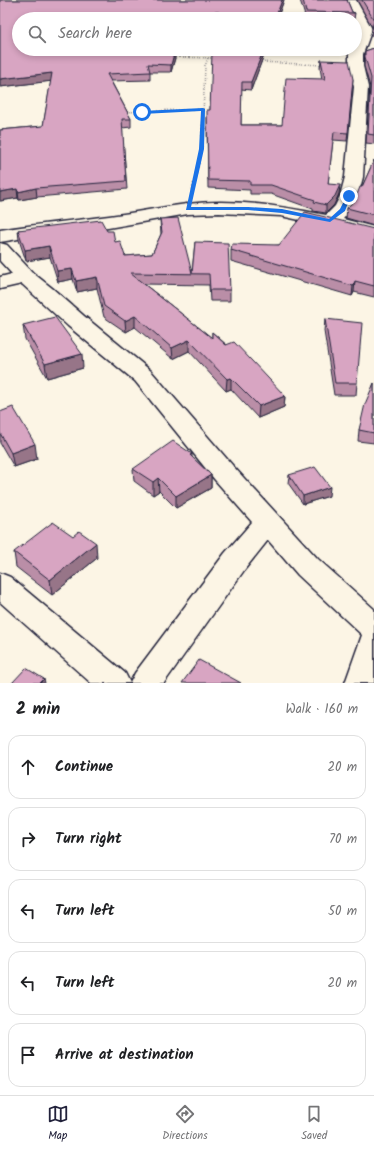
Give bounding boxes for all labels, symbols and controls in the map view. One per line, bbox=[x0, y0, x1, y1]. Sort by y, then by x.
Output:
search box bbox=[12, 12, 362, 56]
text: Search here bbox=[58, 22, 132, 46]
icon: search bbox=[26, 23, 48, 45]
route start bbox=[133, 103, 151, 121]
route end bbox=[340, 187, 358, 205]
text: 2 min bbox=[16, 696, 60, 723]
text: Walk · 160 m bbox=[286, 699, 358, 720]
text: Continue bbox=[55, 755, 113, 779]
icon: ahead bbox=[17, 756, 39, 778]
text: 20 m bbox=[327, 757, 357, 778]
text: Turn right bbox=[55, 827, 122, 851]
icon: right bbox=[17, 828, 39, 850]
text: 70 m bbox=[329, 829, 357, 850]
text: Turn left bbox=[55, 899, 115, 923]
icon: left bbox=[17, 900, 39, 922]
text: 50 m bbox=[328, 901, 357, 922]
text: Turn left bbox=[55, 971, 115, 995]
icon: left bbox=[17, 972, 39, 994]
text: 20 m bbox=[327, 973, 357, 994]
text: Arrive at destination bbox=[55, 1043, 194, 1067]
icon: arrive bbox=[17, 1044, 39, 1066]
tab: Map bbox=[47, 1103, 69, 1145]
tab: Directions bbox=[162, 1103, 208, 1145]
tab: Saved bbox=[301, 1103, 327, 1145]

